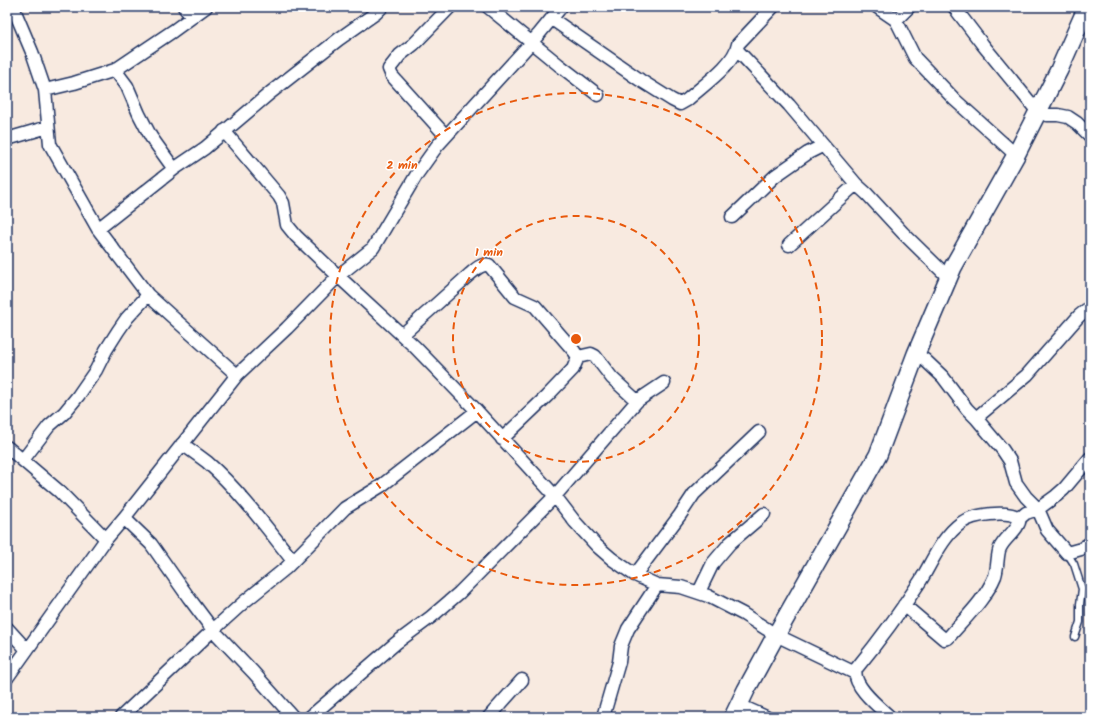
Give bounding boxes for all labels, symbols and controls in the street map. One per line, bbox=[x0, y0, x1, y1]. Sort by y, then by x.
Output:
text: 2 min bbox=[386, 156, 418, 175]
text: 1 min bbox=[475, 243, 503, 262]
centre of rings bbox=[569, 332, 583, 346]

